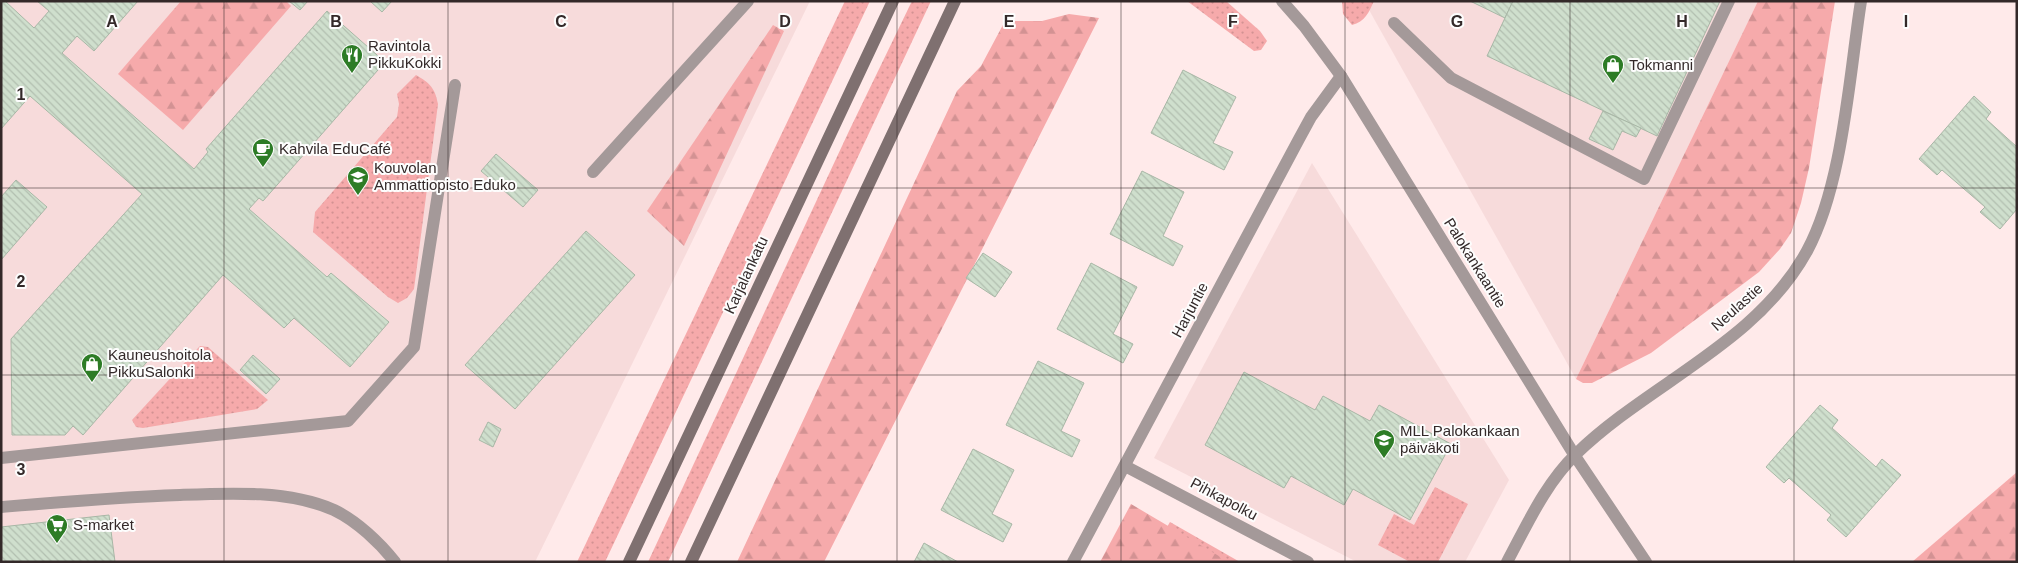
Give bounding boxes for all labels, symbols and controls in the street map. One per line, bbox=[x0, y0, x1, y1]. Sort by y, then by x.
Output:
text: A bbox=[106, 13, 118, 30]
text: B bbox=[330, 13, 342, 30]
text: C bbox=[555, 13, 567, 30]
text: D bbox=[779, 13, 791, 30]
text: E bbox=[1004, 13, 1015, 30]
text: F bbox=[1228, 13, 1238, 30]
text: G bbox=[1451, 13, 1463, 30]
text: H bbox=[1676, 13, 1688, 30]
text: I bbox=[1904, 13, 1908, 30]
place label: Ravintola PikkuKokki bbox=[368, 37, 441, 71]
restaurant icon: Ravintola PikkuKokki bbox=[340, 43, 364, 74]
shop icon: Tokmanni bbox=[1601, 53, 1625, 84]
place label: Tokmanni bbox=[1629, 56, 1693, 73]
text: 1 bbox=[17, 86, 26, 103]
cafe icon: Kahvila EduCafé bbox=[251, 137, 275, 168]
place label: Kahvila EduCafé bbox=[279, 140, 391, 157]
place label: Kouvolan Ammattiopisto Eduko bbox=[374, 159, 516, 193]
school or university icon: Kouvolan Ammattiopisto Eduko bbox=[346, 165, 370, 196]
street label: Palokankaantie bbox=[1441, 215, 1510, 311]
street label: Karjalankatu bbox=[720, 233, 771, 316]
text: 2 bbox=[17, 273, 26, 290]
street label: Harjuntie bbox=[1168, 279, 1211, 340]
street label: Neulastie bbox=[1708, 279, 1766, 334]
place label: Kauneushoitola PikkuSalonki bbox=[108, 346, 212, 380]
shop icon: Kauneushoitola PikkuSalonki bbox=[80, 352, 104, 383]
place label: MLL Palokankaan päiväkoti bbox=[1400, 422, 1520, 456]
school or university icon: MLL Palokankaan päiväkoti bbox=[1372, 428, 1396, 459]
text: 3 bbox=[17, 461, 26, 478]
street label: Pihkapolku bbox=[1188, 474, 1261, 523]
supermarket icon: S-market bbox=[45, 513, 69, 544]
place label: S-market bbox=[73, 516, 135, 533]

